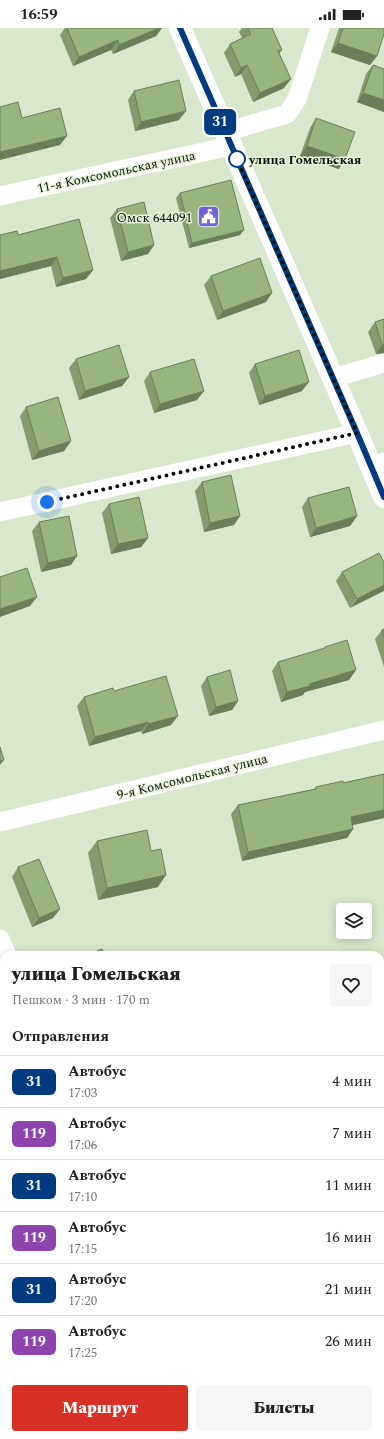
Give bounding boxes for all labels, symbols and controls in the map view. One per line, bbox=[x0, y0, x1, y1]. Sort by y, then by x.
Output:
text: 16:59 bbox=[20, 3, 58, 26]
line badge: 31 bbox=[202, 109, 238, 135]
text: 31 bbox=[212, 111, 228, 132]
street label: 11-я Комсомольская улица bbox=[35, 145, 198, 199]
marker: улица Гомельская bbox=[228, 150, 246, 168]
place label: улица Гомельская bbox=[248, 150, 362, 170]
public building icon: Омск 644091 bbox=[195, 204, 221, 230]
place label: Омск 644091 bbox=[117, 208, 192, 228]
your location bbox=[37, 492, 57, 512]
street label: 9-я Комсомольская улица bbox=[115, 748, 270, 805]
map controls bbox=[336, 903, 372, 939]
button: layers bbox=[336, 903, 372, 939]
text: улица Гомельская bbox=[12, 960, 181, 989]
button: heart bbox=[330, 964, 372, 1006]
text: Пешком · 3 мин · 170 m bbox=[12, 990, 150, 1010]
text: Отправления bbox=[12, 1025, 109, 1048]
text: Автобус bbox=[68, 1060, 127, 1083]
text: 4 мин bbox=[332, 1070, 372, 1093]
text: 31 bbox=[26, 1071, 42, 1092]
text: 17:03 bbox=[68, 1083, 97, 1103]
text: Автобус bbox=[68, 1112, 127, 1135]
text: 7 мин bbox=[332, 1122, 372, 1145]
text: 119 bbox=[22, 1123, 46, 1144]
text: 17:06 bbox=[68, 1135, 97, 1155]
text: Автобус bbox=[68, 1164, 127, 1187]
text: 11 мин bbox=[325, 1174, 372, 1197]
text: 31 bbox=[26, 1175, 42, 1196]
text: 17:10 bbox=[68, 1187, 97, 1207]
text: Автобус bbox=[68, 1216, 127, 1239]
text: 16 мин bbox=[325, 1226, 372, 1249]
text: 119 bbox=[22, 1227, 46, 1248]
text: 17:15 bbox=[68, 1239, 97, 1259]
text: Автобус bbox=[68, 1268, 127, 1291]
text: 21 мин bbox=[325, 1278, 372, 1301]
text: 31 bbox=[26, 1279, 42, 1300]
text: 17:20 bbox=[68, 1291, 97, 1311]
text: Автобус bbox=[68, 1320, 127, 1343]
text: 26 мин bbox=[325, 1330, 372, 1353]
text: 119 bbox=[22, 1331, 46, 1352]
text: 17:25 bbox=[68, 1343, 97, 1363]
button: Маршрут bbox=[12, 1385, 188, 1431]
button: Билеты bbox=[196, 1385, 372, 1431]

